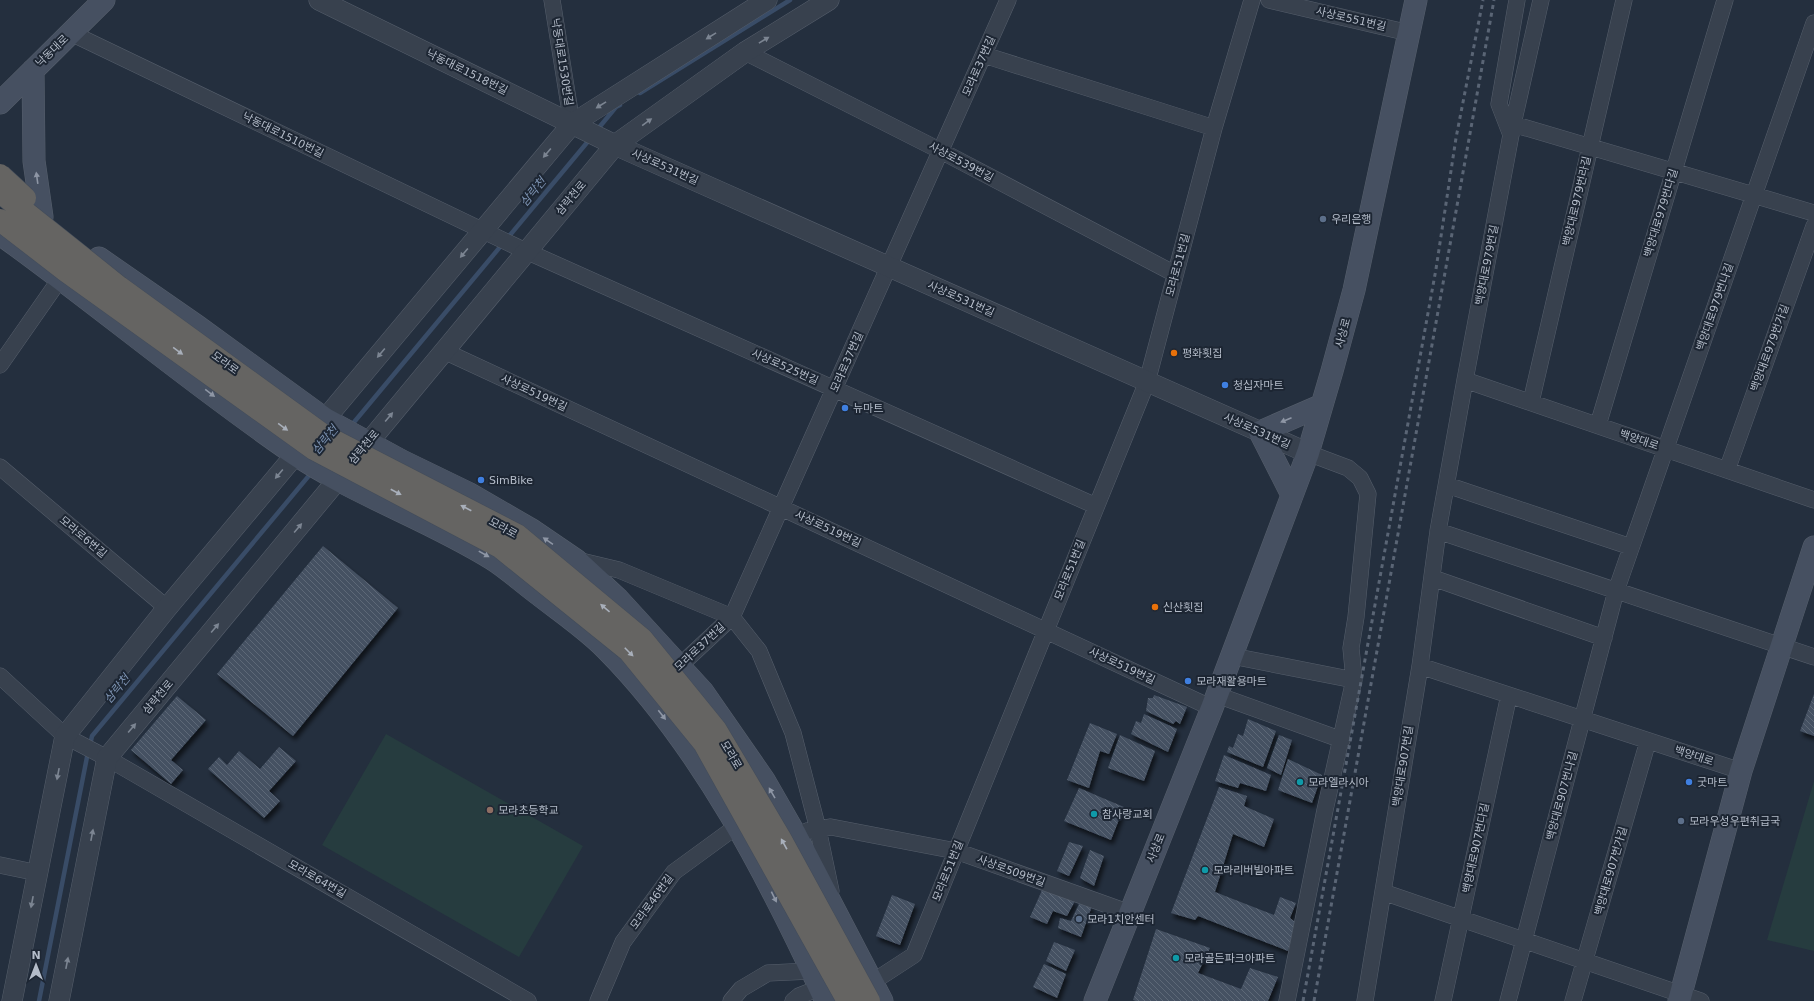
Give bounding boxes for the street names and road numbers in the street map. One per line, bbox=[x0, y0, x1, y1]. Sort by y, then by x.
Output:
street label: 사상로551번길 bbox=[1315, 5, 1387, 33]
street label: 낙동대로1530번길 bbox=[549, 17, 575, 107]
street label: 낙동대로 bbox=[33, 32, 71, 70]
street label: 모라로37번길 bbox=[960, 34, 998, 98]
street label: 낙동대로1518번길 bbox=[424, 47, 510, 97]
street label: 낙동대로1510번길 bbox=[240, 110, 326, 160]
street label: 사상로539번길 bbox=[926, 139, 996, 185]
street label: 사상로531번길 bbox=[630, 146, 700, 188]
street label: 백양대로979번라길 bbox=[1560, 155, 1594, 247]
street label: 백양대로979번다길 bbox=[1641, 167, 1681, 259]
street label: 삼락천로 bbox=[553, 178, 589, 218]
street label: 백양대로979번길 bbox=[1473, 224, 1501, 306]
street label: 모라로51번길 bbox=[1163, 232, 1193, 298]
street label: 백양대로979번나길 bbox=[1694, 261, 1736, 353]
street label: 사상로531번길 bbox=[926, 278, 996, 320]
street label: 백양대로979번가길 bbox=[1748, 303, 1792, 393]
street label: 사상로 bbox=[1333, 317, 1353, 349]
street label: 모라로37번길 bbox=[828, 330, 866, 394]
street label: 사상로525번길 bbox=[750, 346, 820, 388]
street label: 모라로 bbox=[209, 349, 241, 377]
street label: 사상로519번길 bbox=[499, 372, 569, 414]
street label: 사상로531번길 bbox=[1222, 410, 1292, 452]
street label: 삼락천로 bbox=[346, 427, 382, 467]
street label: 백양대로 bbox=[1618, 427, 1660, 453]
street label: 사상로519번길 bbox=[793, 508, 863, 550]
street label: 모라로6번길 bbox=[57, 514, 109, 560]
street label: 모라로 bbox=[487, 515, 519, 541]
street label: 모라로51번길 bbox=[1052, 538, 1088, 602]
street label: 모라로37번길 bbox=[672, 620, 728, 674]
street label: 사상로519번길 bbox=[1087, 645, 1157, 687]
street label: 삼락천로 bbox=[140, 677, 176, 717]
street label: 백양대로907번길 bbox=[1390, 725, 1416, 807]
street label: 모라로 bbox=[718, 739, 744, 771]
street label: 백양대로 bbox=[1673, 744, 1715, 768]
street label: 백양대로907번나길 bbox=[1544, 750, 1580, 842]
street label: 백양대로907번다길 bbox=[1460, 802, 1492, 894]
street label: 백양대로907번가길 bbox=[1592, 825, 1630, 917]
street label: 사상로 bbox=[1144, 831, 1168, 865]
street label: 모라로51번길 bbox=[930, 839, 966, 903]
street label: 사상로509번길 bbox=[975, 853, 1047, 889]
street label: 모라로64번길 bbox=[286, 857, 348, 901]
street label: 모라로46번길 bbox=[628, 872, 676, 932]

